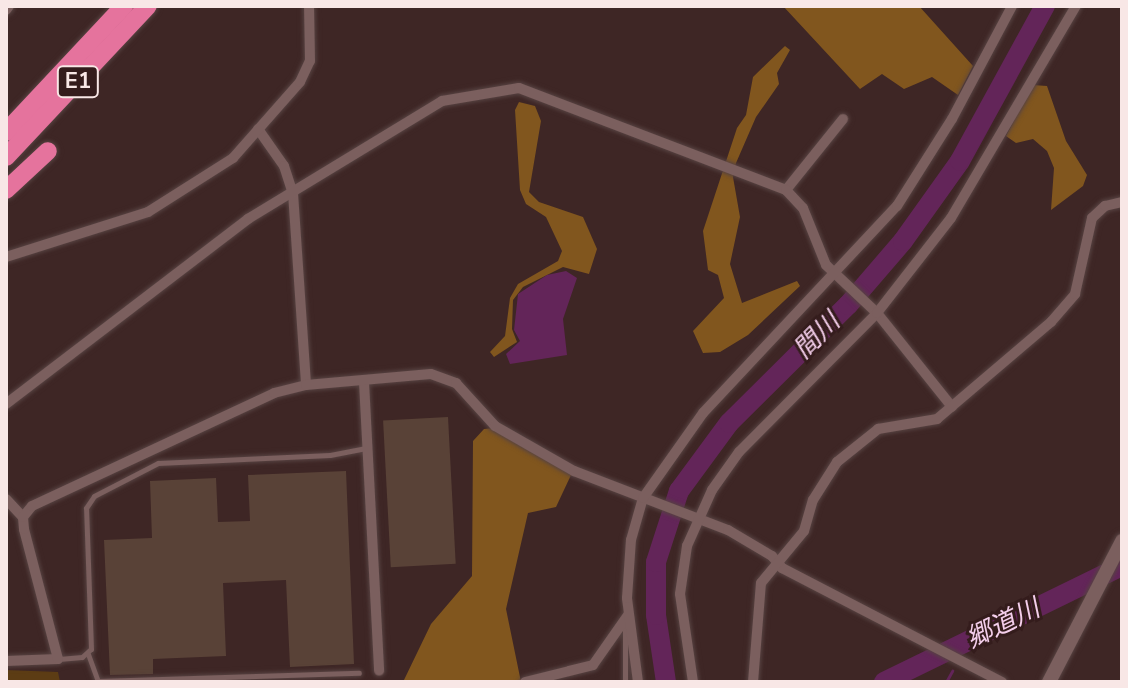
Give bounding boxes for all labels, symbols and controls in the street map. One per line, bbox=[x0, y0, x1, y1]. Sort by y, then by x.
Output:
road number: E1 bbox=[56, 64, 100, 100]
water label: 間川 bbox=[788, 307, 846, 365]
water label: 郷道川 bbox=[961, 593, 1045, 655]

